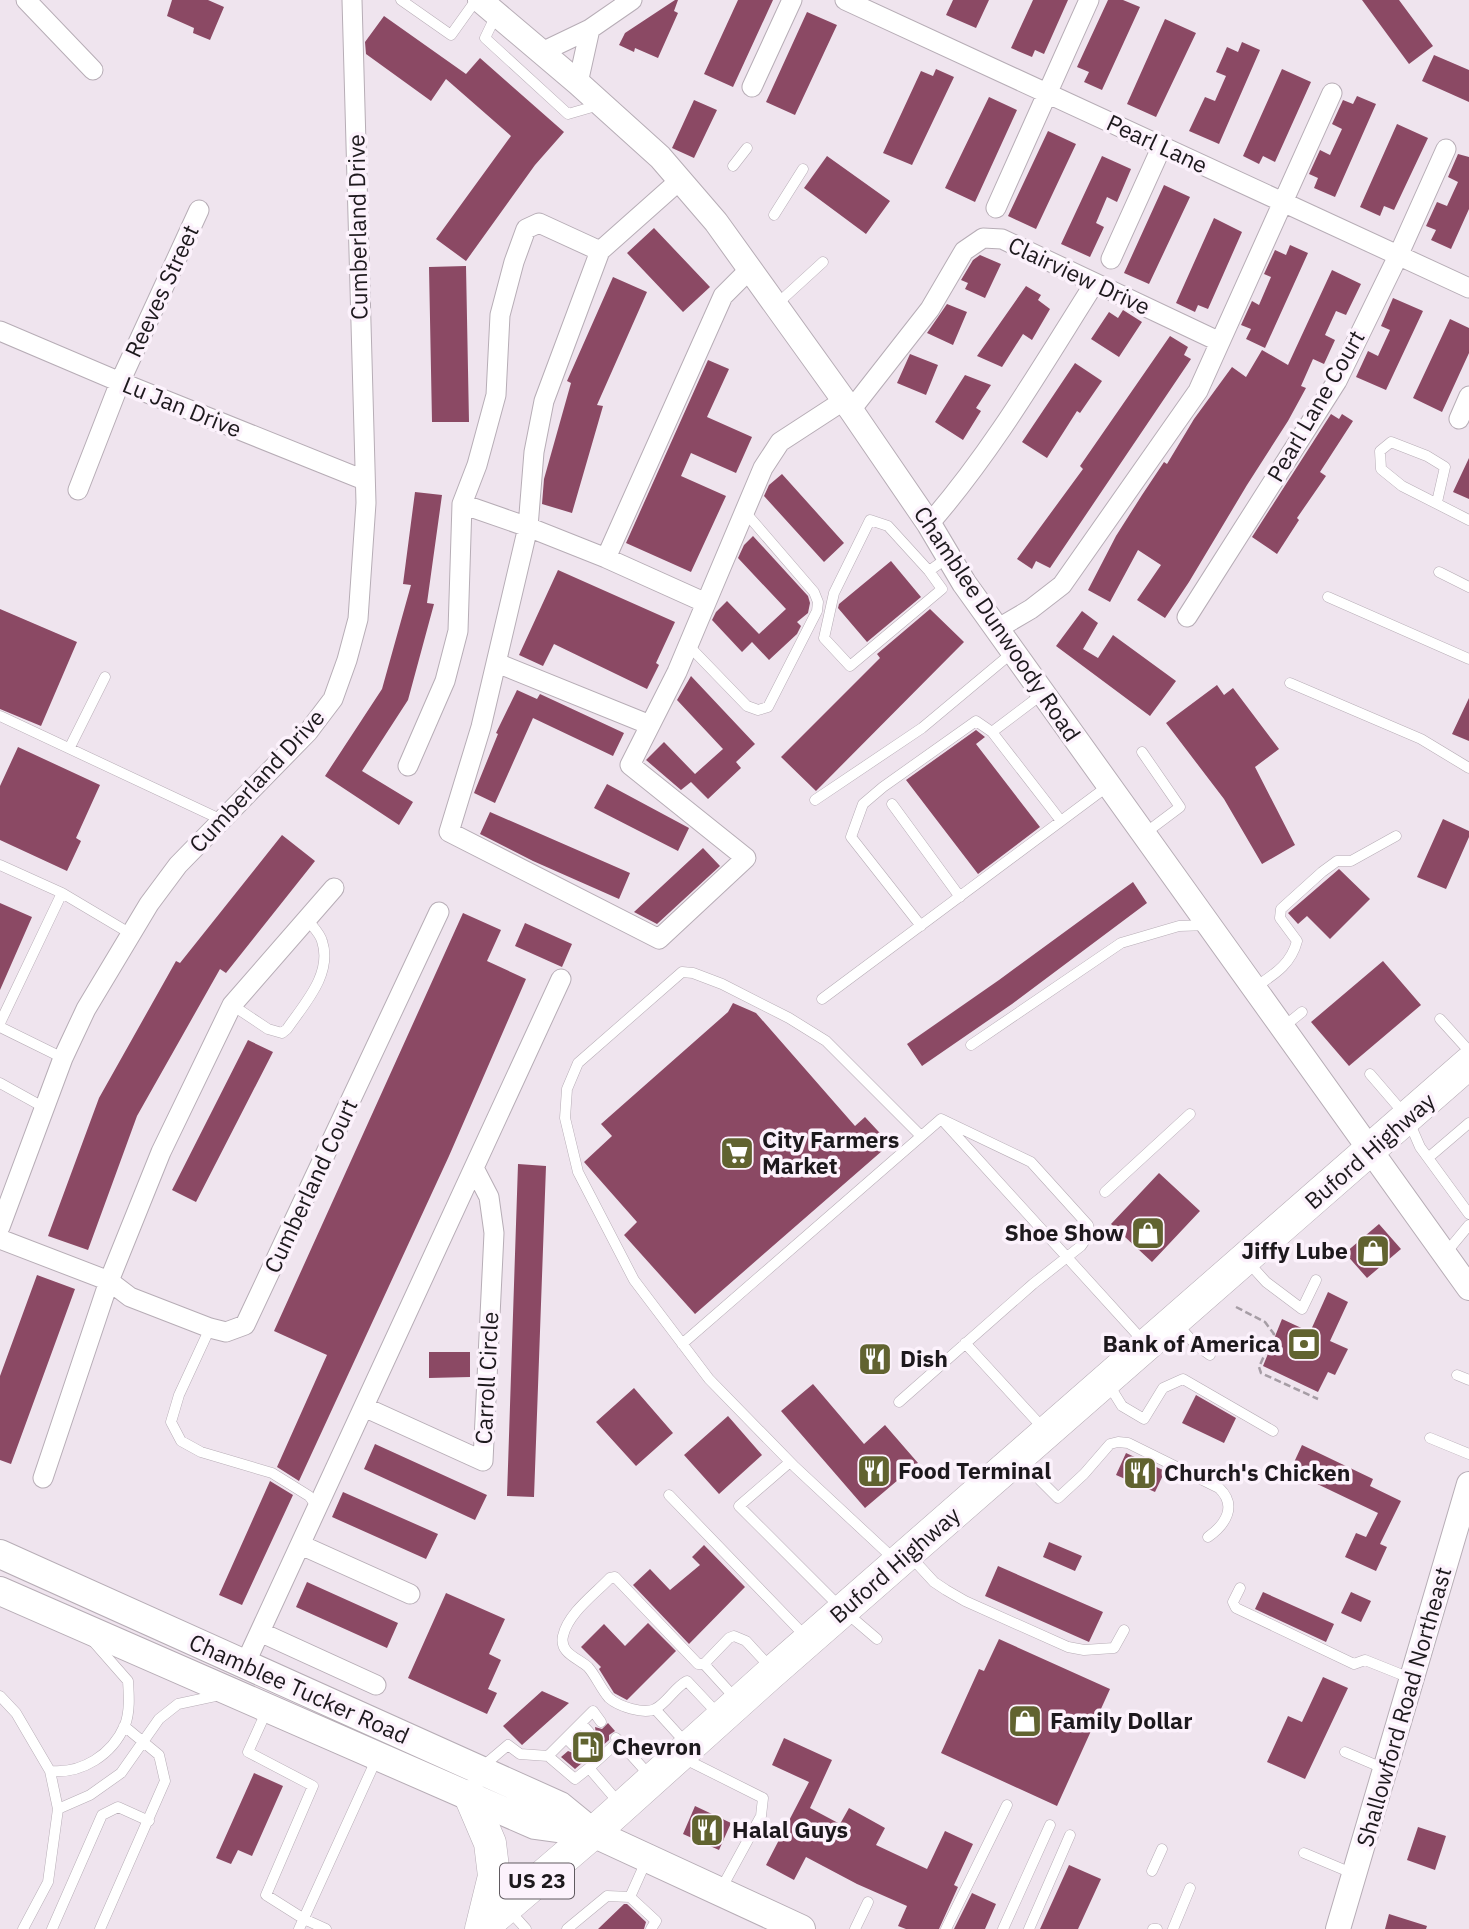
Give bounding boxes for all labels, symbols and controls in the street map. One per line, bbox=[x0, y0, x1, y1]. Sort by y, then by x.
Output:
street label: Pearl Lane bbox=[1102, 107, 1213, 180]
street label: Cumberland Drive bbox=[340, 134, 374, 320]
street label: Reeves Street bbox=[117, 219, 205, 362]
street label: Clairview Drive bbox=[1004, 229, 1155, 321]
street label: Pearl Lane Court bbox=[1260, 324, 1371, 487]
street label: Lu Jan Drive bbox=[118, 369, 246, 444]
street label: Chamblee Dunwoody Road bbox=[908, 500, 1088, 747]
street label: Cumberland Drive bbox=[182, 702, 331, 858]
street label: Buford Highway bbox=[1298, 1085, 1441, 1215]
street label: Cumberland Court bbox=[257, 1094, 364, 1278]
place label: City Farmers Market bbox=[762, 1124, 899, 1180]
supermarket icon: City Farmers Market bbox=[718, 1134, 756, 1172]
shop icon: Shoe Show bbox=[1129, 1214, 1167, 1252]
place label: Shoe Show bbox=[1004, 1217, 1124, 1247]
shop icon: Jiffy Lube bbox=[1354, 1232, 1392, 1270]
place label: Jiffy Lube bbox=[1241, 1235, 1348, 1265]
street label: Carroll Circle bbox=[468, 1311, 504, 1445]
bank icon: Bank of America bbox=[1285, 1325, 1323, 1363]
place label: Bank of America bbox=[1103, 1328, 1280, 1358]
restaurant icon: Dish bbox=[856, 1340, 894, 1378]
place label: Dish bbox=[900, 1343, 948, 1373]
restaurant icon: Food Terminal bbox=[855, 1452, 893, 1490]
restaurant icon: Church's Chicken bbox=[1121, 1454, 1159, 1492]
place label: Food Terminal bbox=[898, 1455, 1051, 1485]
place label: Church's Chicken bbox=[1164, 1457, 1350, 1487]
street label: Buford Highway bbox=[823, 1499, 966, 1629]
street label: Shallowford Road Northeast bbox=[1349, 1563, 1457, 1850]
street label: Chamblee Tucker Road bbox=[185, 1626, 414, 1750]
shop icon: Family Dollar bbox=[1006, 1702, 1044, 1740]
place label: Family Dollar bbox=[1050, 1705, 1192, 1735]
fuel station icon: Chevron bbox=[569, 1728, 607, 1766]
place label: Chevron bbox=[612, 1731, 702, 1761]
restaurant icon: Halal Guys bbox=[688, 1811, 726, 1849]
place label: Halal Guys bbox=[732, 1814, 848, 1844]
road number: US 23 bbox=[500, 1864, 574, 1898]

